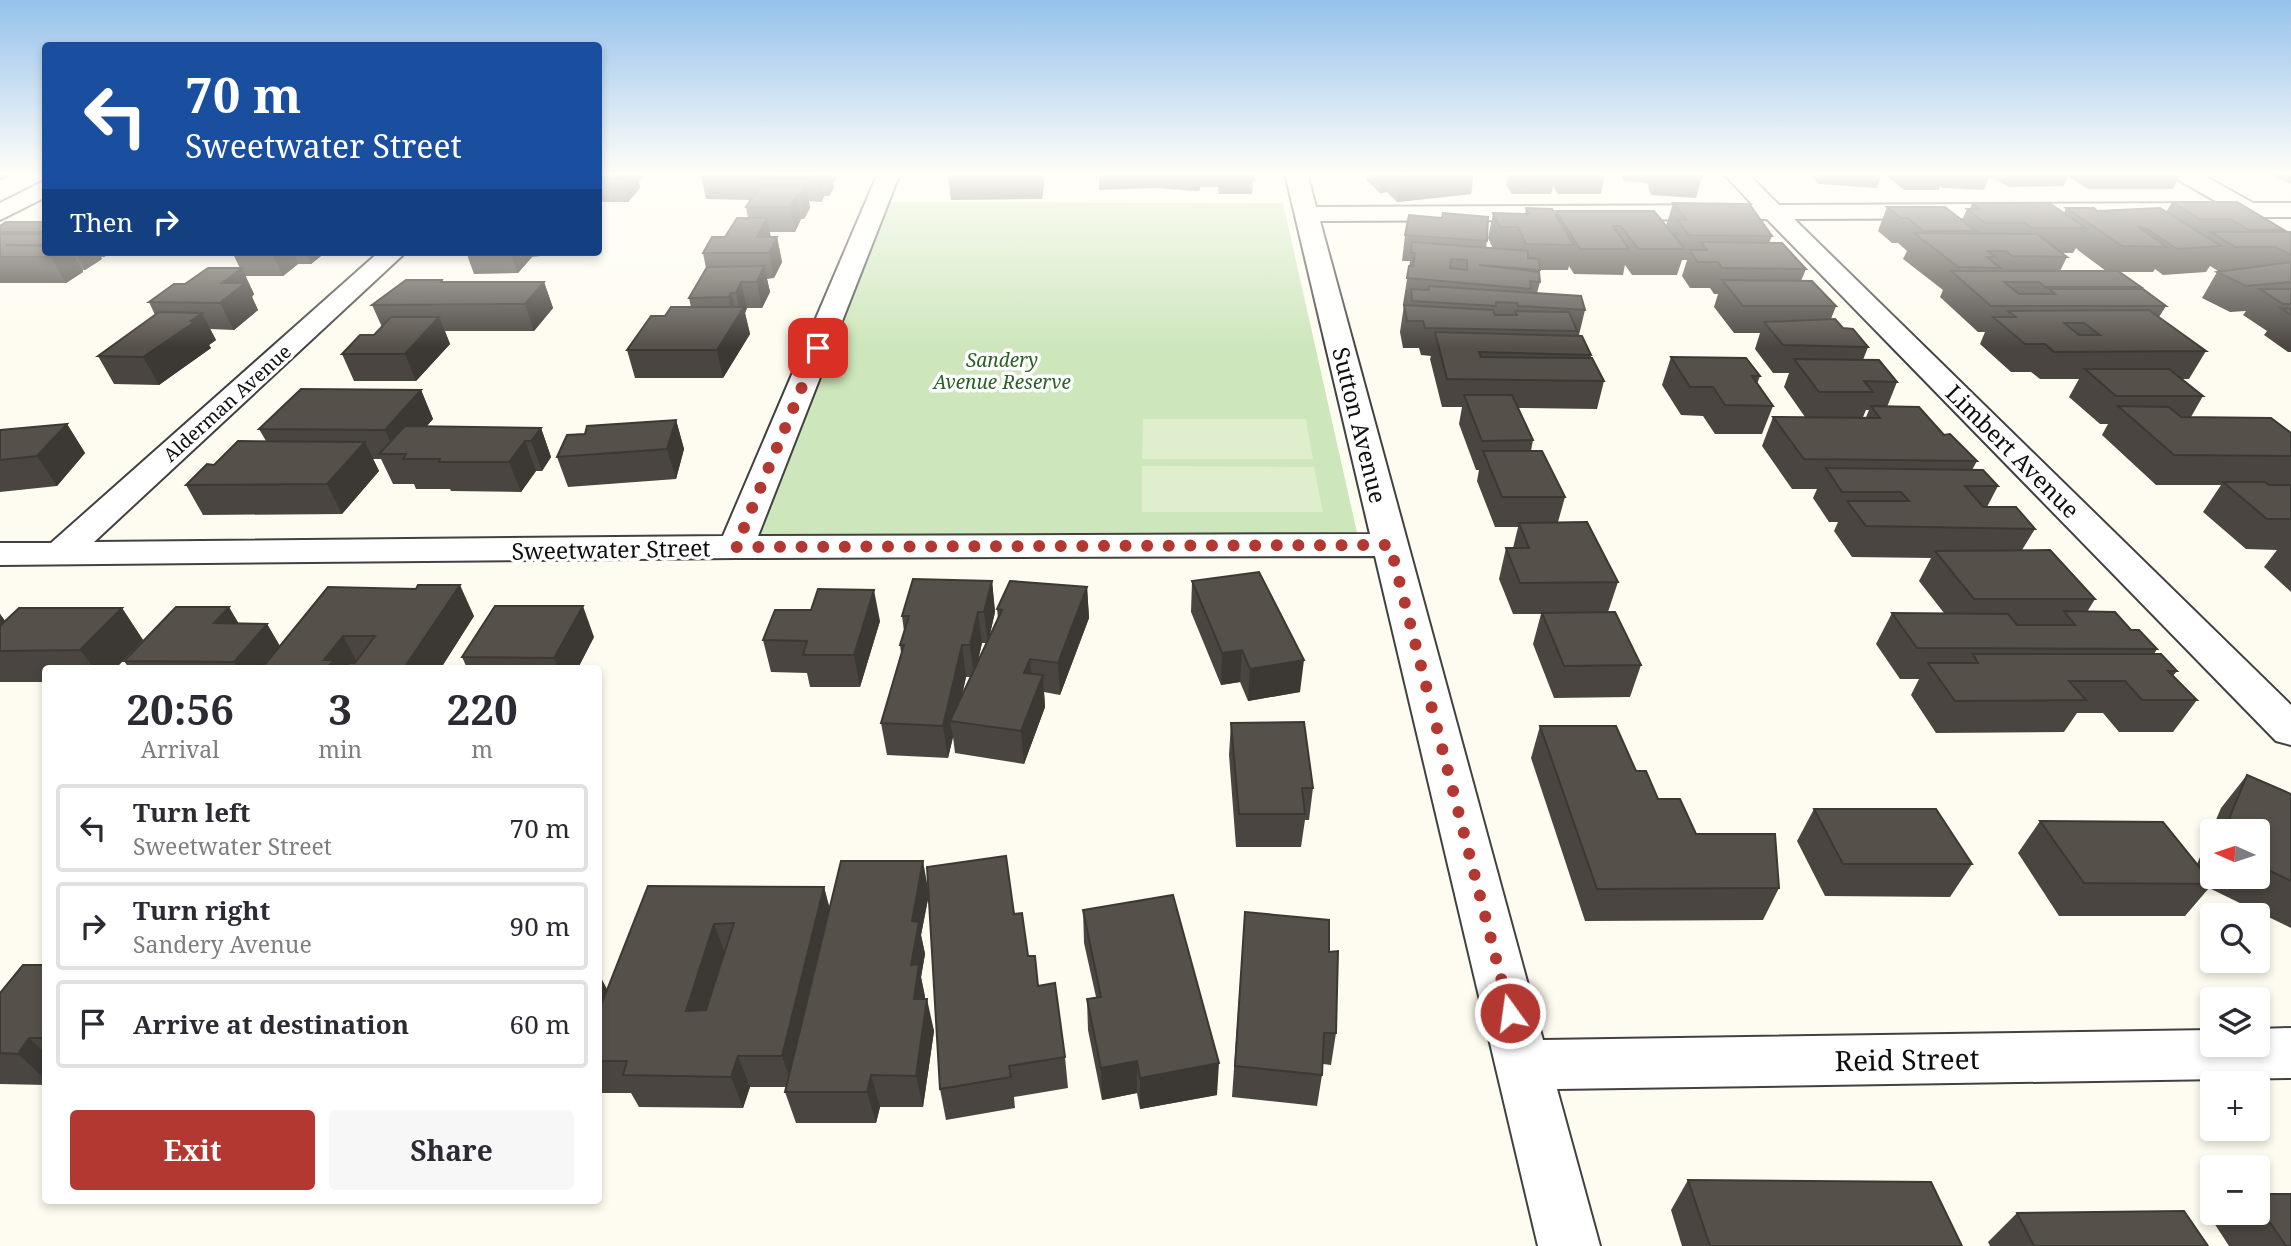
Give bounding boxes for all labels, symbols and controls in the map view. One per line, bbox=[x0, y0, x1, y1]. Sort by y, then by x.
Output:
text: 70 m bbox=[185, 61, 301, 127]
icon: left bbox=[70, 70, 161, 161]
text: Sweetwater Street bbox=[185, 124, 462, 167]
icon: right bbox=[147, 203, 185, 241]
text: Then bbox=[70, 204, 133, 240]
pin bbox=[788, 318, 848, 378]
icon: arrive bbox=[799, 329, 837, 367]
street label: Alderman Avenue bbox=[157, 339, 297, 467]
street label: Sutton Avenue bbox=[1325, 344, 1395, 506]
park label: Sandery Avenue Reserve bbox=[931, 347, 1071, 395]
street label: Limbert Avenue bbox=[1939, 377, 2087, 525]
street label: Sweetwater Street bbox=[511, 531, 711, 567]
text: 20:56 bbox=[126, 680, 234, 737]
text: 3 bbox=[328, 680, 352, 737]
text: 220 bbox=[446, 680, 518, 737]
text: Arrival bbox=[141, 733, 219, 765]
text: min bbox=[318, 733, 362, 765]
text: m bbox=[471, 733, 493, 765]
text: Turn left bbox=[133, 794, 250, 830]
icon: left bbox=[74, 809, 112, 847]
text: 70 m bbox=[510, 810, 570, 846]
north arrow bbox=[2200, 819, 2270, 889]
map controls bbox=[2200, 819, 2270, 1225]
text: Sweetwater Street bbox=[133, 830, 332, 862]
text: Turn right bbox=[133, 892, 270, 928]
button: search bbox=[2200, 903, 2270, 973]
icon: right bbox=[74, 907, 112, 945]
text: 90 m bbox=[510, 908, 570, 944]
text: Sandery Avenue bbox=[133, 928, 312, 960]
position arrow bbox=[1473, 976, 1547, 1050]
button: layers bbox=[2200, 987, 2270, 1057]
icon: arrive bbox=[74, 1005, 112, 1043]
text: Arrive at destination bbox=[133, 1006, 409, 1042]
text: 60 m bbox=[510, 1006, 570, 1042]
street label: Reid Street bbox=[1834, 1039, 1980, 1079]
button: + bbox=[2200, 1071, 2270, 1141]
button: Exit bbox=[70, 1110, 315, 1190]
button: Share bbox=[329, 1110, 574, 1190]
button: − bbox=[2200, 1155, 2270, 1225]

